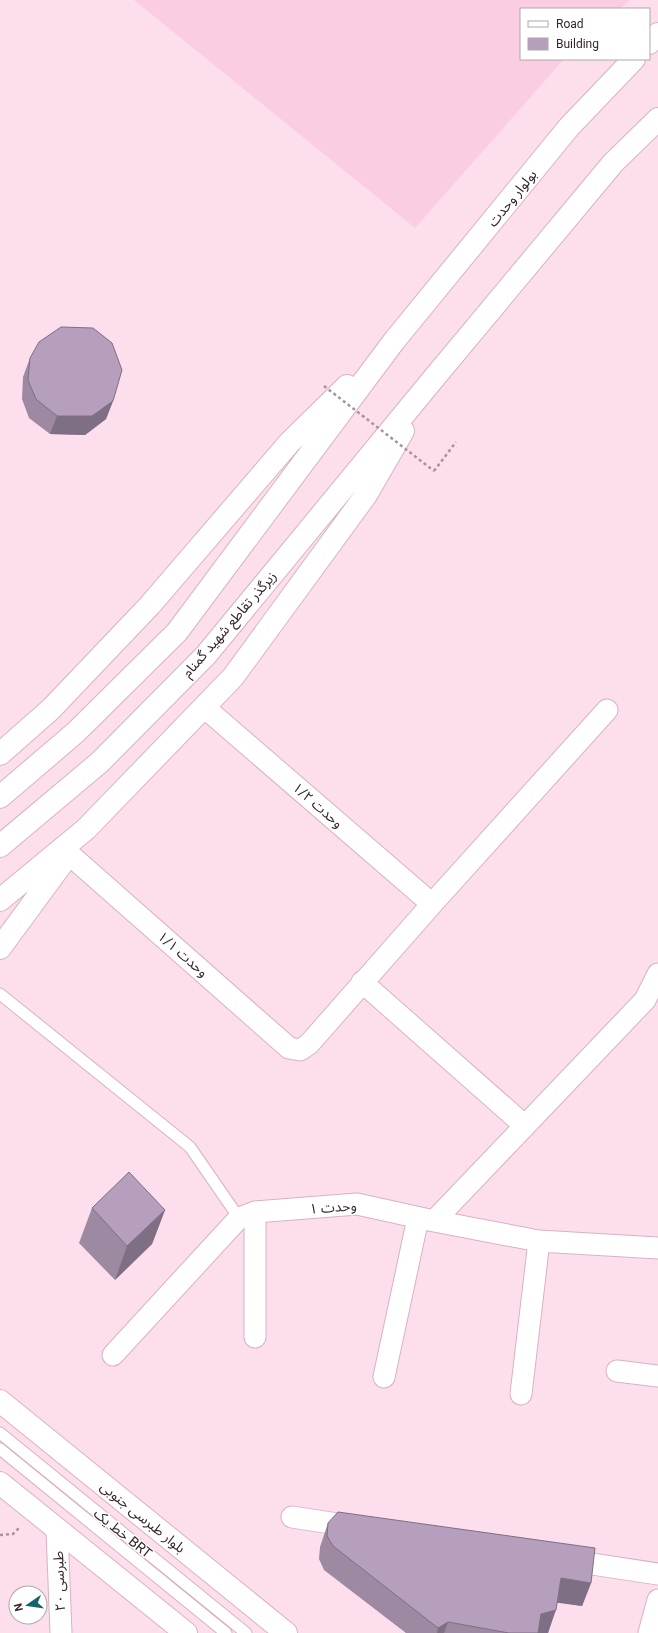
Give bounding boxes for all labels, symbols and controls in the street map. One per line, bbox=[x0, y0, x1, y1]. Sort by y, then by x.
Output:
legend bbox=[520, 8, 650, 60]
text: Road bbox=[556, 17, 584, 31]
text: Building bbox=[556, 37, 599, 51]
street label: بولوار وحدت bbox=[484, 166, 541, 230]
street label: زیرگذر تقاطع شهید گمنام bbox=[179, 568, 282, 682]
street label: وحدت ۱/۲ bbox=[289, 779, 346, 832]
street label: وحدت ۱/۱ bbox=[154, 928, 211, 981]
street label: وحدت ۱ bbox=[309, 1197, 357, 1218]
street label: بلوار طبرسی جنوبی bbox=[97, 1478, 189, 1557]
street label: خط یک BRT bbox=[91, 1505, 156, 1562]
street label: طبرسی ۲۰ bbox=[50, 1551, 69, 1611]
north arrow bbox=[8, 1585, 48, 1625]
text: N bbox=[11, 1602, 26, 1612]

